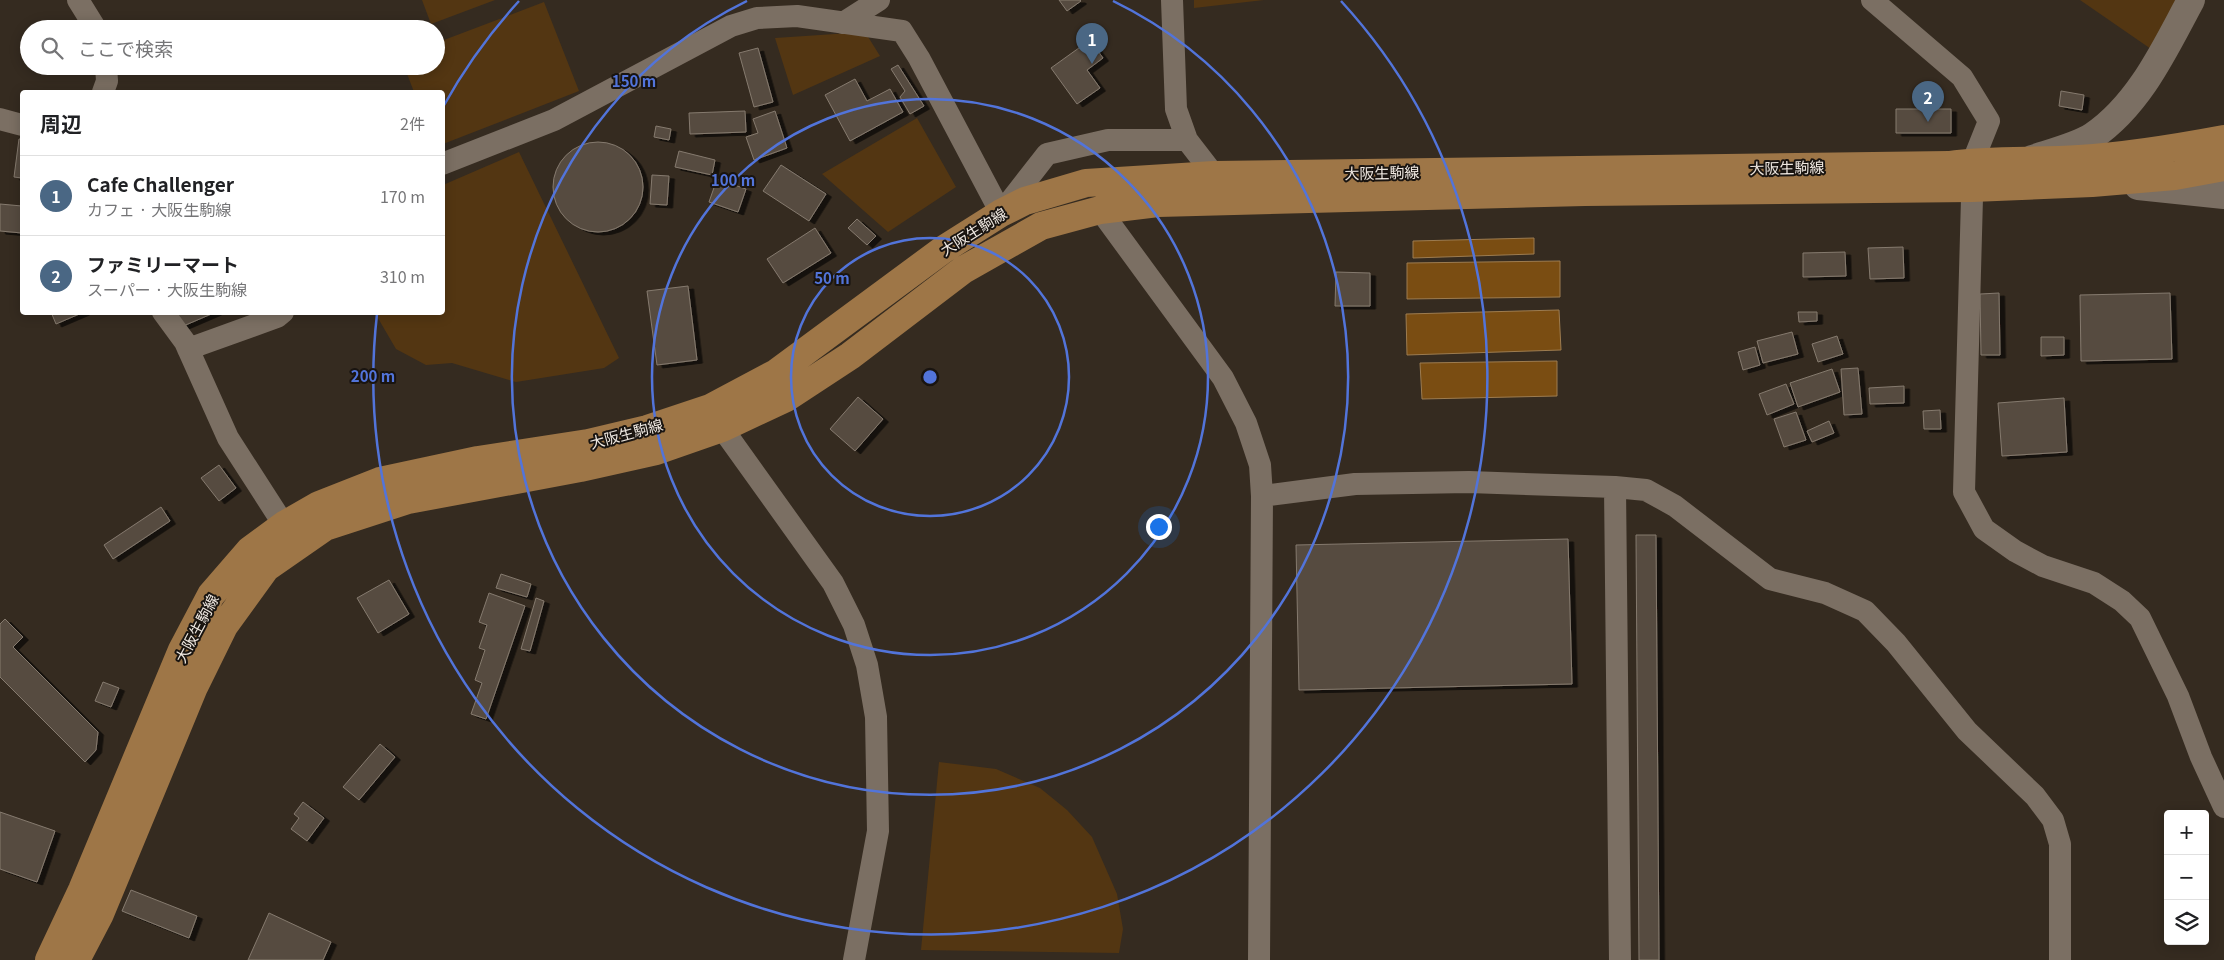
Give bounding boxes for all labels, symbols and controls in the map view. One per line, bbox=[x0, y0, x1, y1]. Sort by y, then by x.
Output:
search box bbox=[20, 20, 445, 75]
pin: 1 bbox=[1076, 23, 1108, 64]
icon: search bbox=[38, 34, 66, 62]
text: ここで検索 bbox=[78, 34, 173, 61]
text: 150 m bbox=[612, 70, 656, 91]
pin: 2 bbox=[1912, 81, 1944, 122]
text: 周辺 bbox=[40, 108, 82, 138]
text: 2件 bbox=[400, 111, 425, 135]
street label: 大阪生駒線 bbox=[1749, 156, 1825, 178]
street label: 大阪生駒線 bbox=[1344, 161, 1420, 183]
text: 100 m bbox=[711, 169, 755, 190]
text: Cafe Challenger bbox=[87, 170, 234, 197]
text: 1 bbox=[51, 184, 61, 208]
text: 170 m bbox=[380, 184, 425, 208]
text: カフェ · 大阪生駒線 bbox=[87, 197, 231, 221]
street label: 大阪生駒線 bbox=[936, 202, 1010, 260]
text: ファミリーマート bbox=[87, 250, 239, 277]
text: 2 bbox=[51, 264, 61, 288]
text: 310 m bbox=[380, 264, 425, 288]
text: 50 m bbox=[814, 267, 850, 288]
text: スーパー · 大阪生駒線 bbox=[87, 277, 247, 301]
text: 200 m bbox=[351, 365, 395, 386]
centre of rings bbox=[921, 368, 939, 386]
street label: 大阪生駒線 bbox=[587, 413, 665, 453]
your location bbox=[1146, 514, 1172, 540]
street label: 大阪生駒線 bbox=[169, 590, 223, 666]
map controls bbox=[2164, 810, 2209, 945]
button: + bbox=[2164, 810, 2209, 855]
button: − bbox=[2164, 855, 2209, 900]
button: layers bbox=[2164, 900, 2209, 945]

